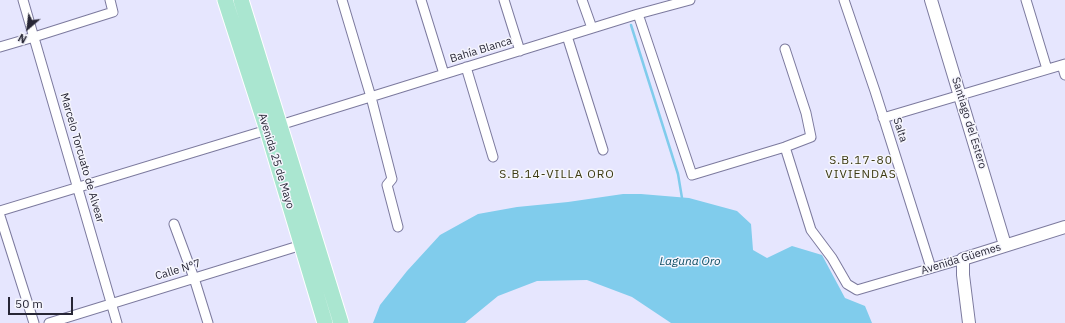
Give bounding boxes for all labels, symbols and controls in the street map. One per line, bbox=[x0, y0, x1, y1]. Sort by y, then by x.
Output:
north arrow bbox=[8, 8, 48, 48]
text: N bbox=[16, 31, 29, 47]
street label: Bahía Blanca bbox=[448, 34, 514, 66]
street label: Santiago del Estero bbox=[949, 76, 989, 170]
street label: Marcelo Torcuato de Alvear bbox=[57, 92, 107, 224]
street label: Avenida 25 de Mayo bbox=[255, 112, 297, 210]
street label: Salta bbox=[890, 116, 910, 144]
district label: S.B.17-80 VIVIENDAS bbox=[825, 154, 897, 182]
district label: S.B.14-VILLA ORO bbox=[499, 168, 615, 182]
street label: Avenida Güemes bbox=[919, 241, 1003, 277]
water label: Laguna Oro bbox=[659, 255, 721, 269]
street label: Calle N°7 bbox=[154, 257, 202, 283]
scale bar bbox=[10, 289, 75, 315]
text: 50 m bbox=[15, 296, 43, 311]

